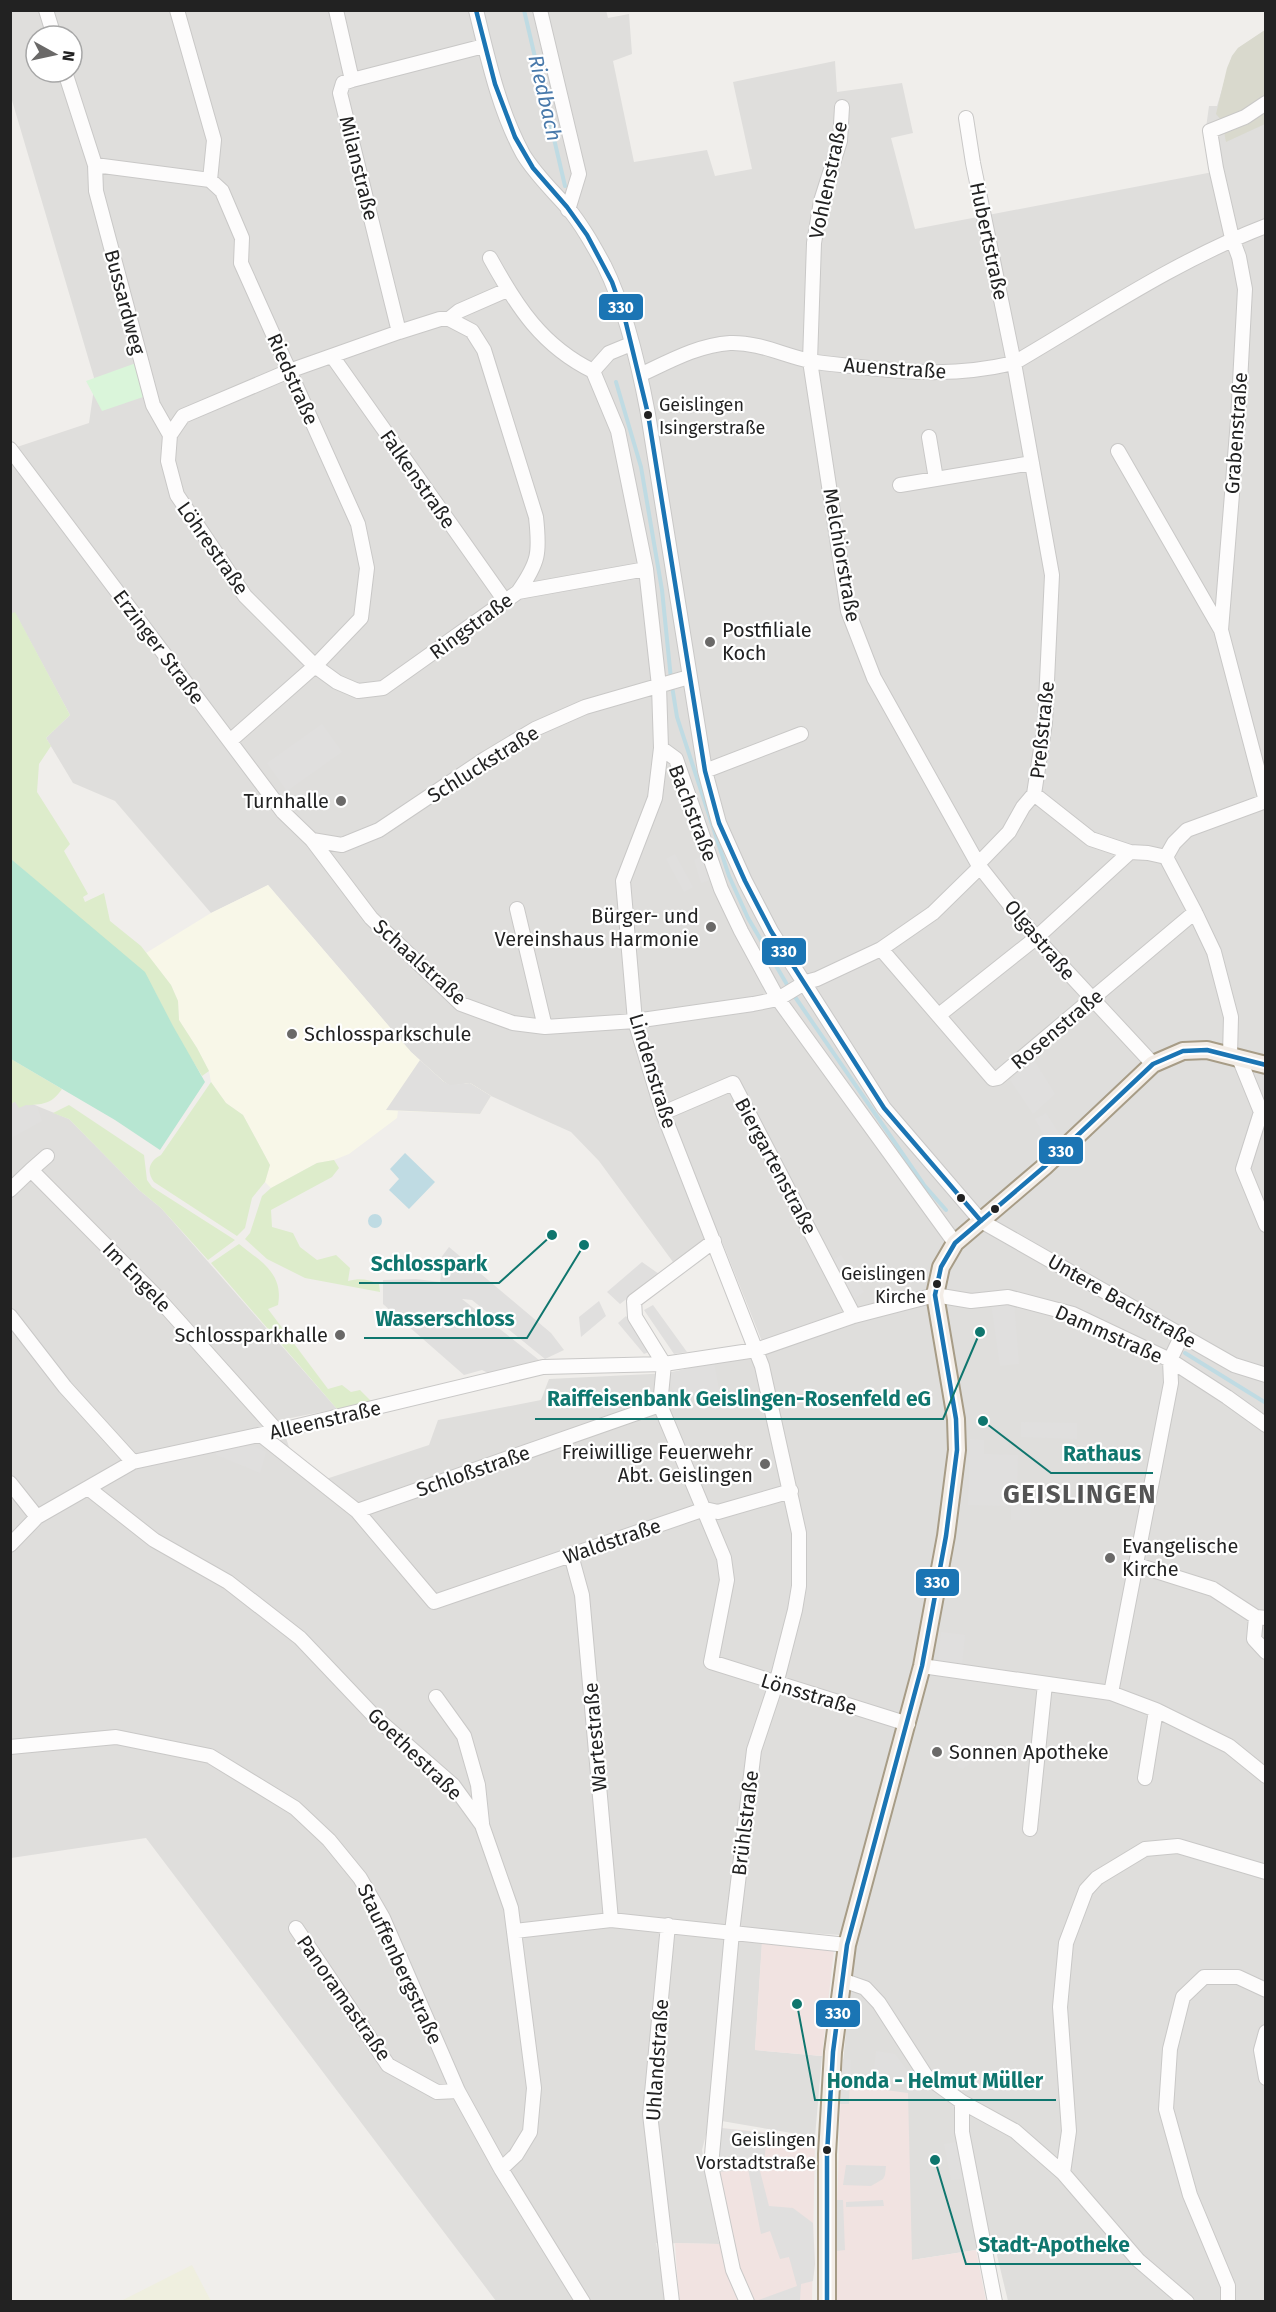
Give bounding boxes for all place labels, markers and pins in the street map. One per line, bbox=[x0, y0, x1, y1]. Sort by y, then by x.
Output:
place label: Geislingen Isingerstraße bbox=[659, 394, 765, 439]
marker: Geislingen Isingerstraße bbox=[642, 409, 654, 421]
place label: Postfiliale Koch bbox=[722, 618, 812, 665]
marker: Postfiliale Koch bbox=[703, 635, 717, 649]
place label: Turnhalle bbox=[243, 789, 329, 813]
marker: Turnhalle bbox=[334, 794, 348, 808]
place label: Bürger- und Vereinshaus Harmonie bbox=[495, 904, 699, 951]
marker: Bürger- und Vereinshaus Harmonie bbox=[704, 920, 718, 934]
place label: Schlossparkschule bbox=[304, 1022, 471, 1046]
marker: Schlossparkschule bbox=[285, 1027, 299, 1041]
unlabelled marker bbox=[955, 1192, 967, 1204]
unlabelled marker bbox=[989, 1203, 1001, 1215]
callout: Schlosspark bbox=[359, 1244, 499, 1283]
place label: Geislingen Kirche bbox=[841, 1263, 926, 1308]
marker: Geislingen Kirche bbox=[931, 1278, 943, 1290]
callout: Wasserschloss bbox=[364, 1299, 527, 1338]
place label: Schlossparkhalle bbox=[174, 1323, 328, 1347]
marker: Schlossparkhalle bbox=[333, 1328, 347, 1342]
callout: Raiffeisenbank Geislingen-Rosenfeld eG bbox=[535, 1380, 943, 1419]
callout: Rathaus bbox=[1051, 1434, 1153, 1473]
place label: Freiwillige Feuerwehr Abt. Geislingen bbox=[562, 1440, 753, 1487]
marker: Freiwillige Feuerwehr Abt. Geislingen bbox=[758, 1457, 772, 1471]
place label: Evangelische Kirche bbox=[1122, 1534, 1238, 1581]
marker: Evangelische Kirche bbox=[1103, 1551, 1117, 1565]
place label: Sonnen Apotheke bbox=[949, 1740, 1109, 1764]
marker: Sonnen Apotheke bbox=[930, 1745, 944, 1759]
callout: Honda - Helmut Müller bbox=[815, 2061, 1056, 2100]
place label: Geislingen Vorstadtstraße bbox=[696, 2129, 816, 2174]
marker: Geislingen Vorstadtstraße bbox=[821, 2144, 833, 2156]
callout: Stadt-Apotheke bbox=[966, 2225, 1141, 2264]

